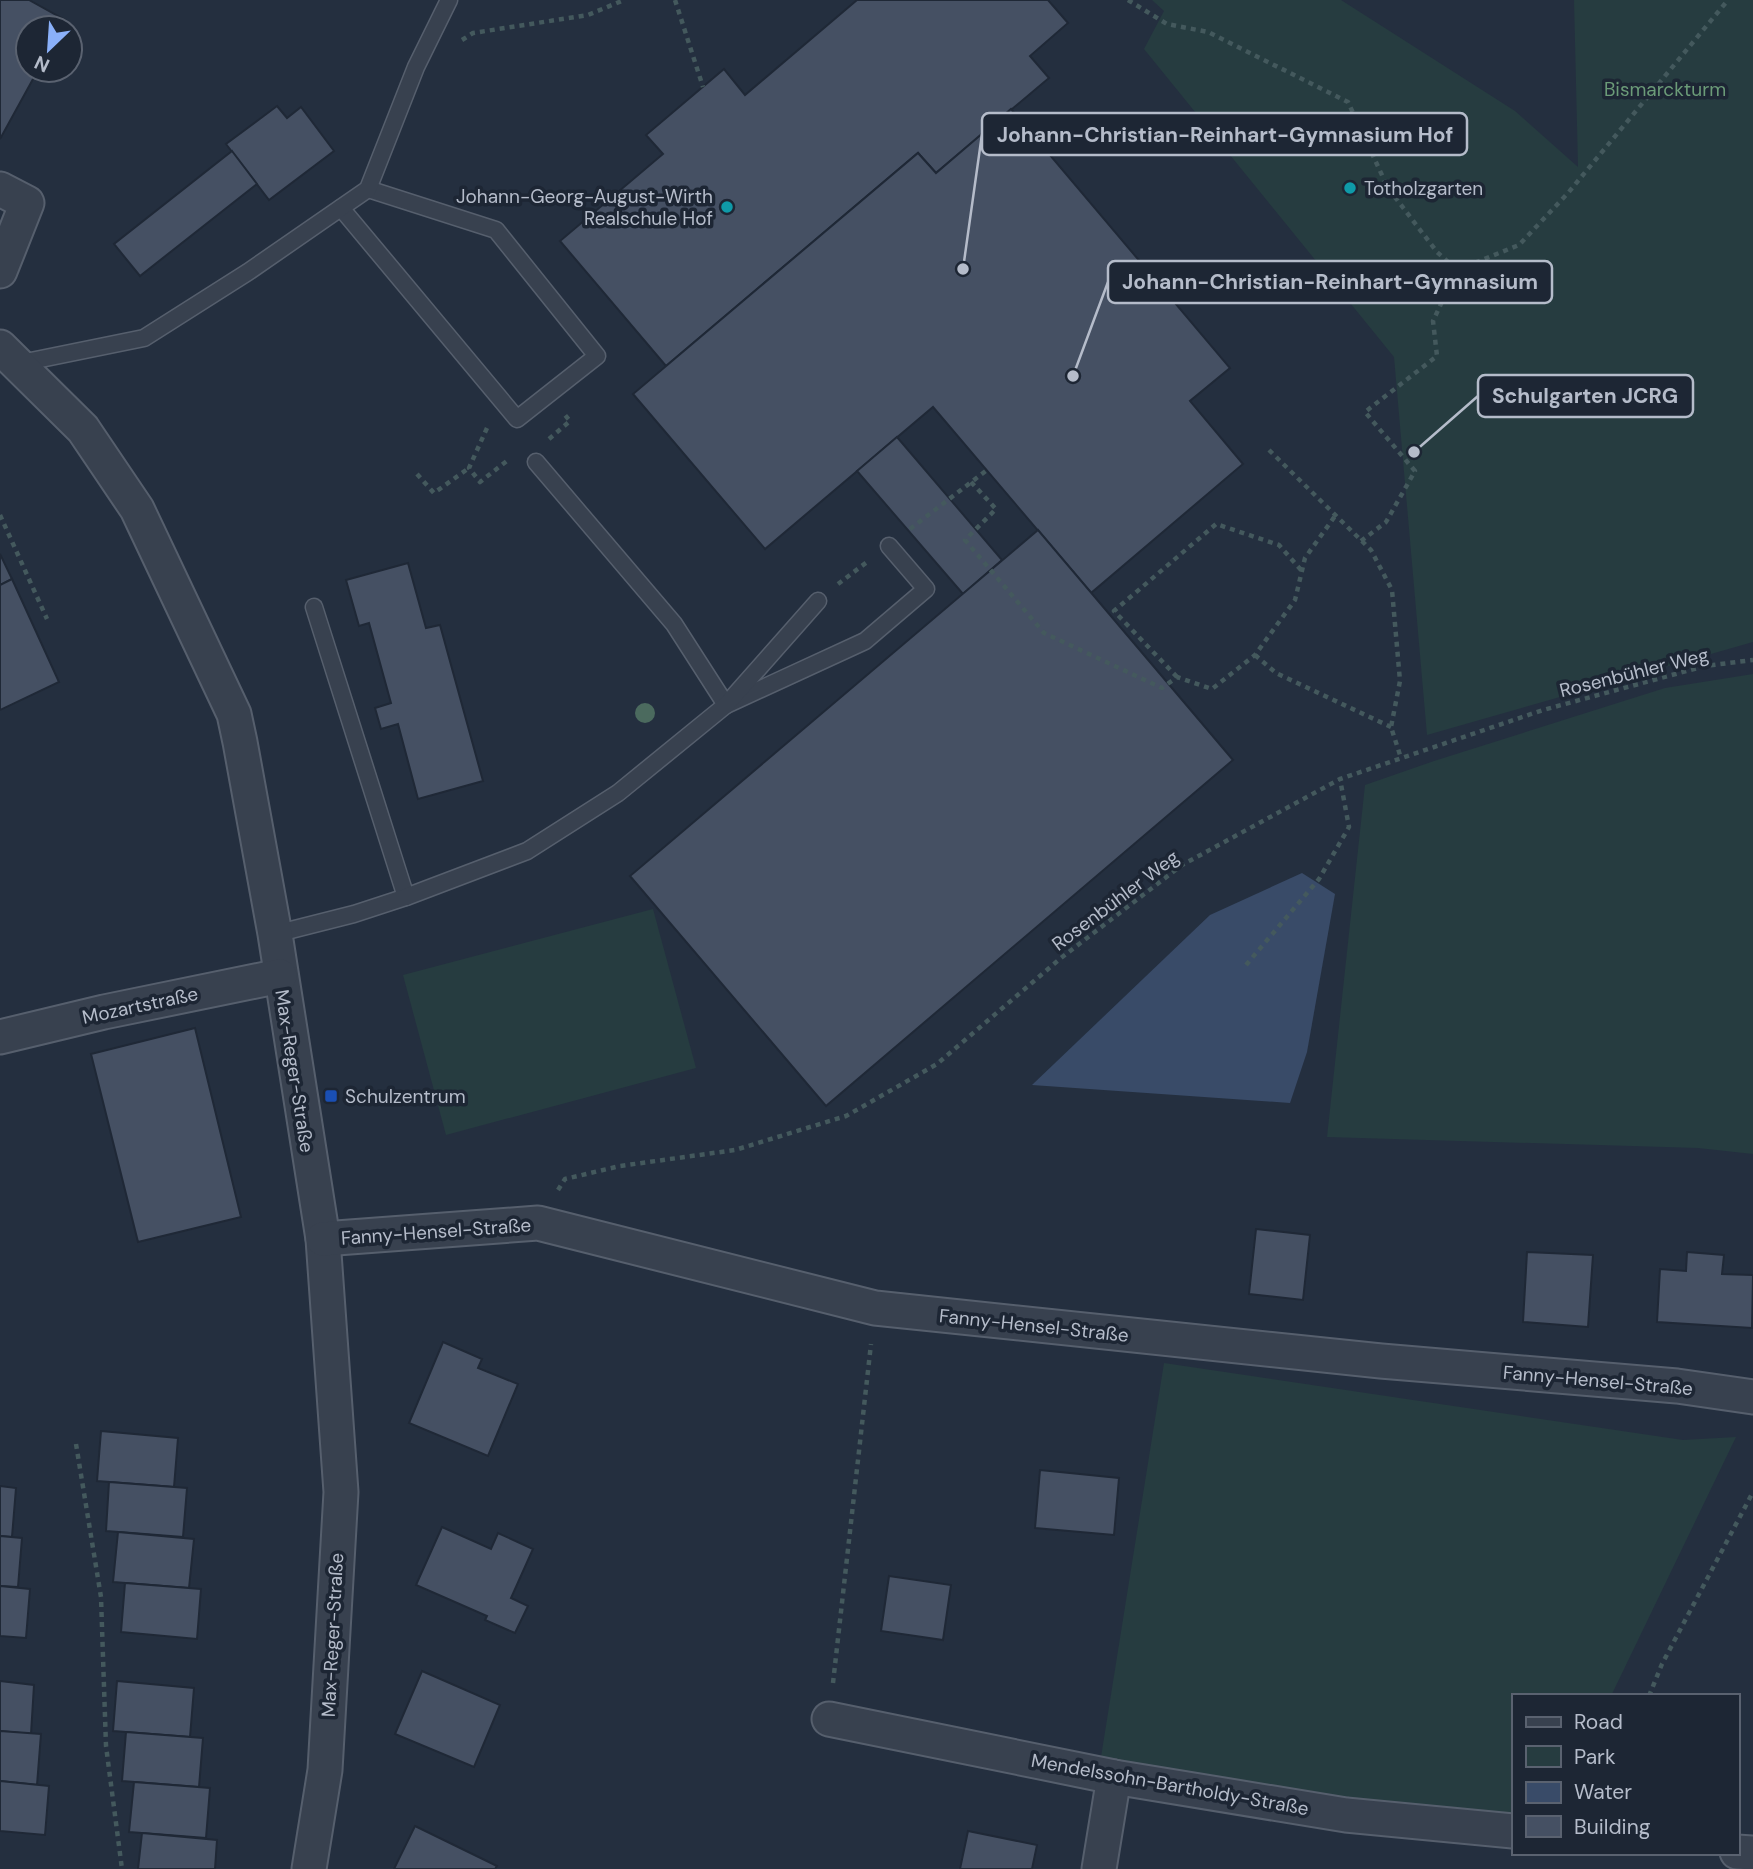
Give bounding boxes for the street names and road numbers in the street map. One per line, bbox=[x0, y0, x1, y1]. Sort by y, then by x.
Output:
street label: Rosenbühler Weg bbox=[1557, 642, 1712, 703]
street label: Rosenbühler Weg bbox=[1047, 844, 1184, 956]
street label: Mozartstraße bbox=[80, 981, 200, 1030]
street label: Max-Reger-Straße bbox=[269, 988, 320, 1154]
street label: Fanny-Hensel-Straße bbox=[340, 1212, 532, 1251]
street label: Fanny-Hensel-Straße bbox=[938, 1303, 1130, 1348]
street label: Fanny-Hensel-Straße bbox=[1502, 1360, 1694, 1401]
street label: Max-Reger-Straße bbox=[316, 1552, 349, 1718]
street label: Mendelssohn-Bartholdy-Straße bbox=[1029, 1748, 1311, 1821]

